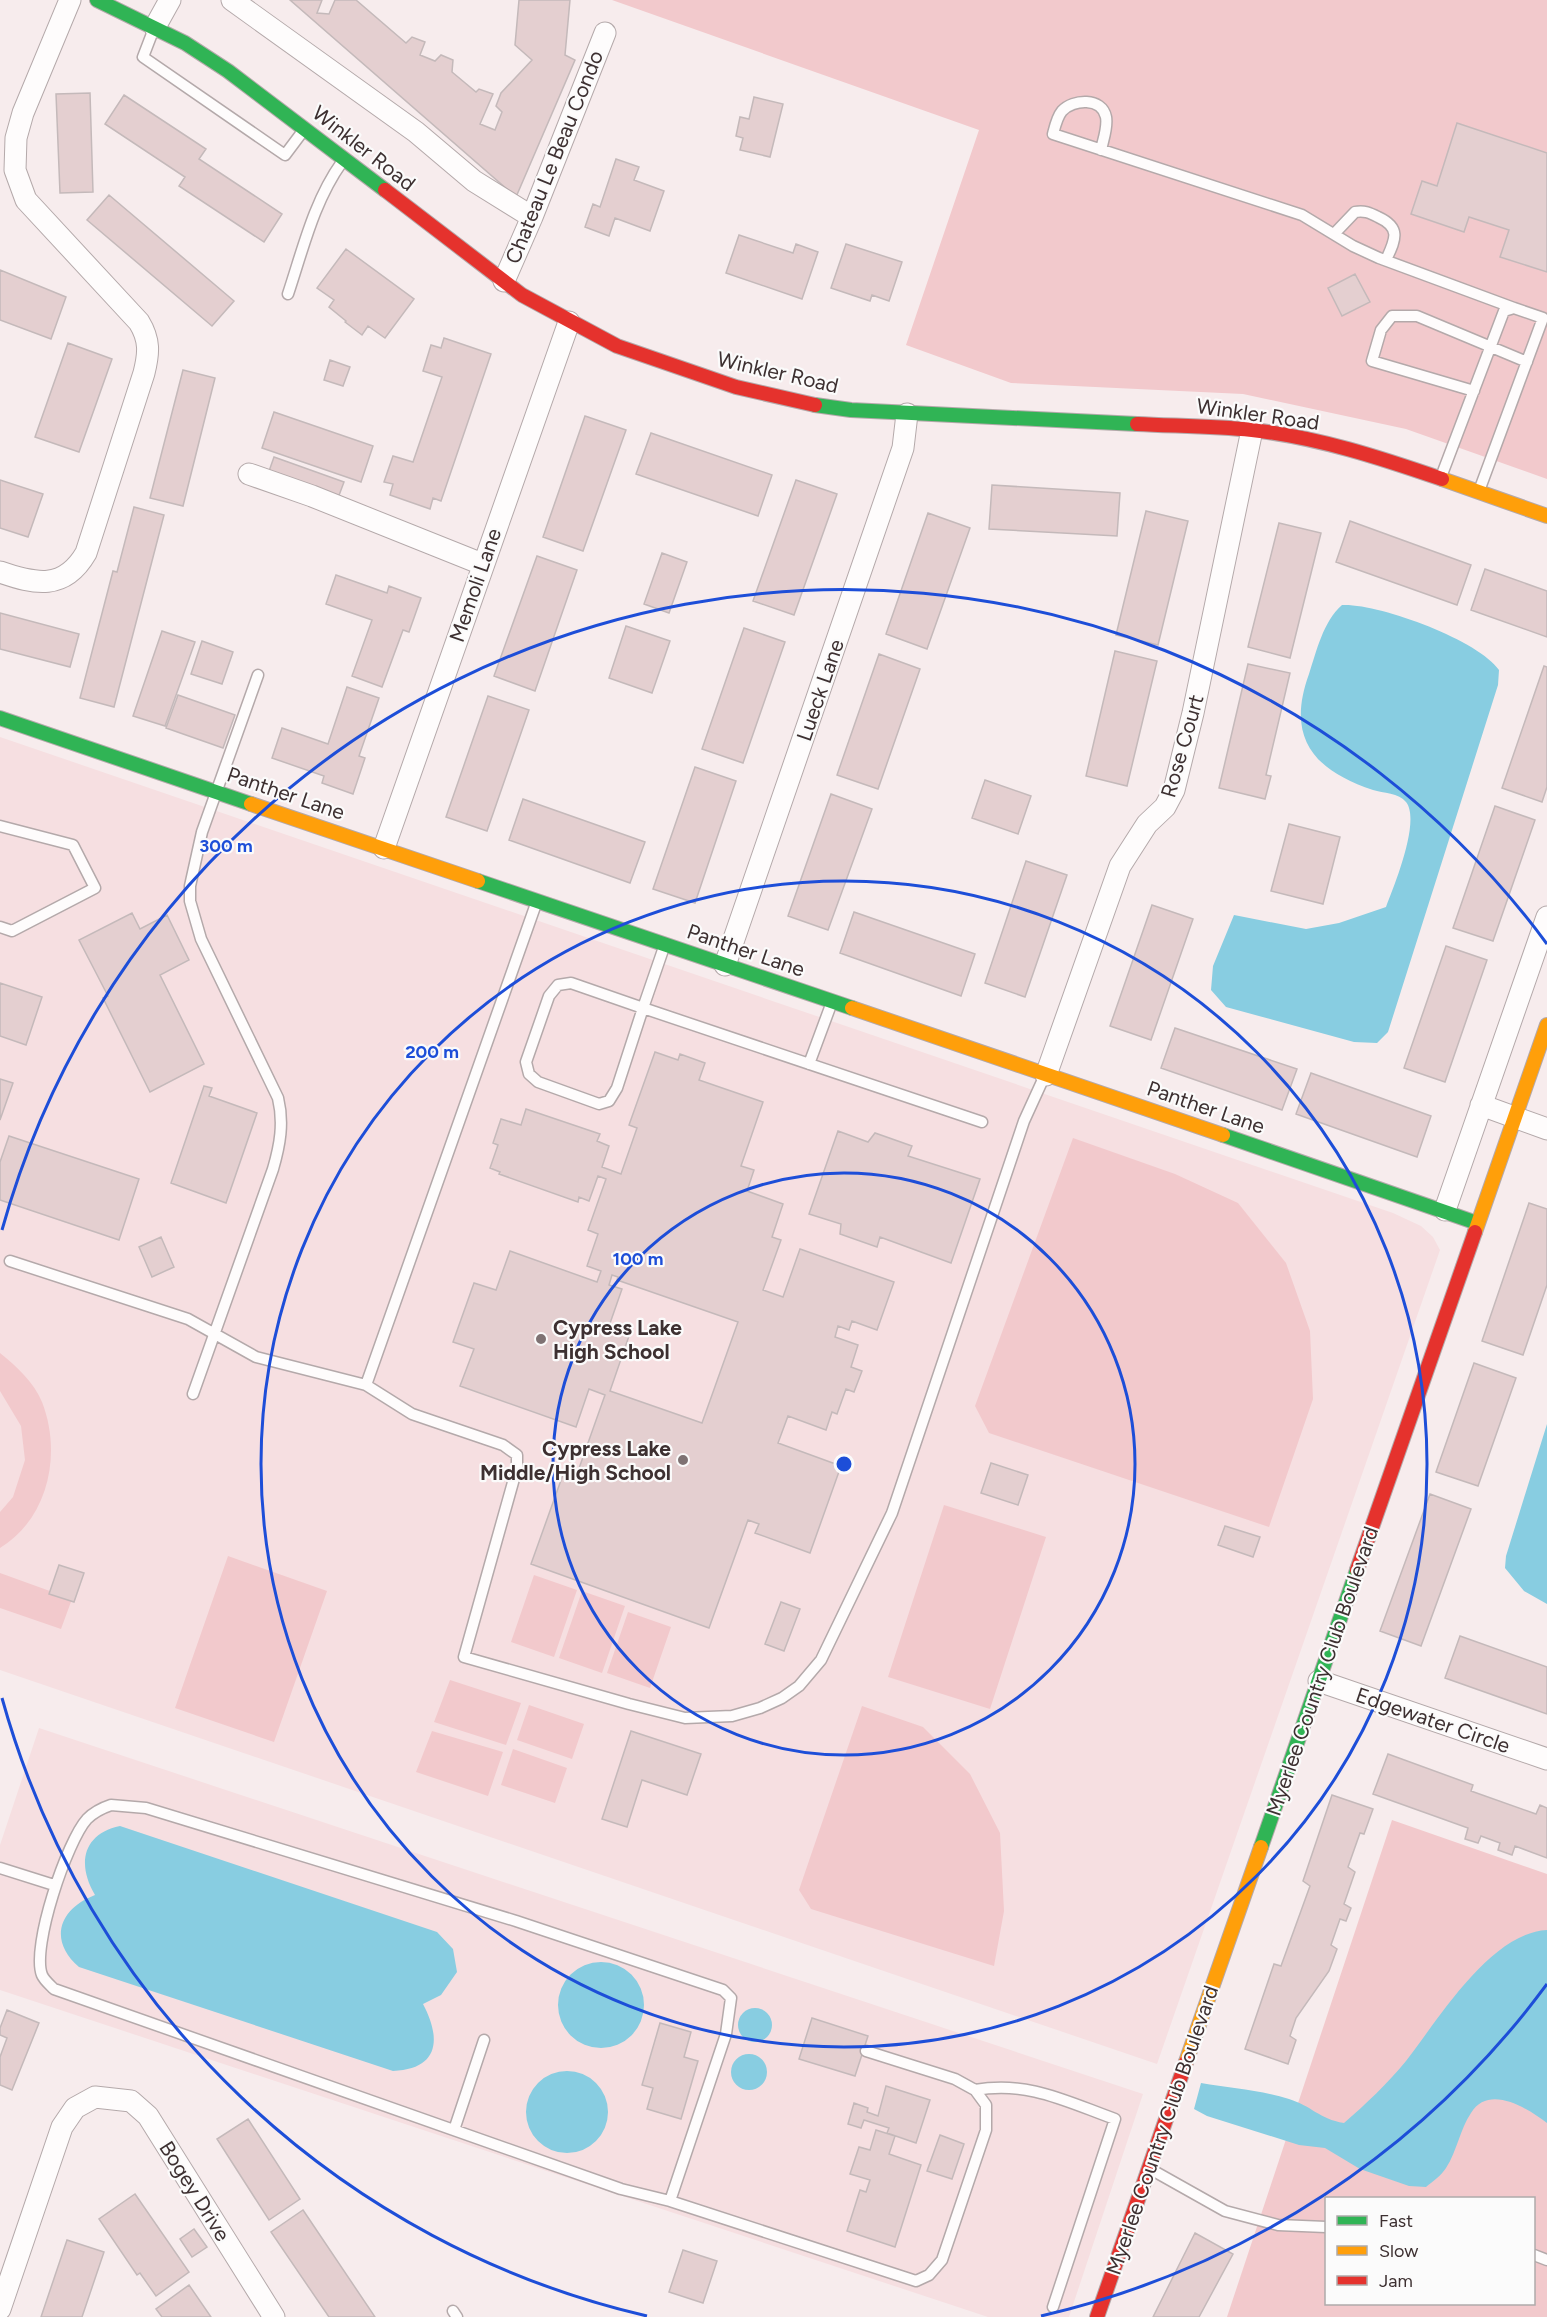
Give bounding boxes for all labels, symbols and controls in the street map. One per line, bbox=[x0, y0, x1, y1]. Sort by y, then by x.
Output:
street label: Chateau Le Beau Condo bbox=[500, 47, 608, 267]
street label: Winkler Road bbox=[308, 100, 420, 196]
street label: Winkler Road bbox=[715, 346, 841, 398]
street label: Winkler Road bbox=[1195, 393, 1321, 435]
street label: Memoli Lane bbox=[444, 525, 506, 645]
street label: Lueck Lane bbox=[791, 636, 849, 744]
street label: Rose Court bbox=[1155, 692, 1209, 800]
street label: Panther Lane bbox=[224, 761, 348, 825]
text: 300 m bbox=[199, 835, 253, 857]
street label: Panther Lane bbox=[684, 918, 808, 982]
text: 200 m bbox=[405, 1041, 459, 1063]
street label: Panther Lane bbox=[1144, 1075, 1268, 1139]
text: 100 m bbox=[613, 1248, 663, 1270]
place label: Cypress Lake High School bbox=[553, 1315, 682, 1364]
marker: Cypress Lake High School bbox=[534, 1332, 548, 1346]
place label: Cypress Lake Middle/High School bbox=[480, 1436, 671, 1485]
marker: Cypress Lake Middle/High School bbox=[676, 1453, 690, 1467]
centre of rings bbox=[834, 1454, 854, 1474]
street label: Myerlee Country Club Boulevard bbox=[1261, 1523, 1383, 1819]
street label: Edgewater Circle bbox=[1353, 1682, 1513, 1758]
street label: Myerlee Country Club Boulevard bbox=[1101, 1982, 1223, 2278]
street label: Bogey Drive bbox=[154, 2136, 236, 2246]
legend bbox=[1325, 2197, 1535, 2305]
text: Fast bbox=[1379, 2210, 1413, 2232]
text: Slow bbox=[1379, 2240, 1418, 2262]
text: Jam bbox=[1379, 2270, 1413, 2292]

